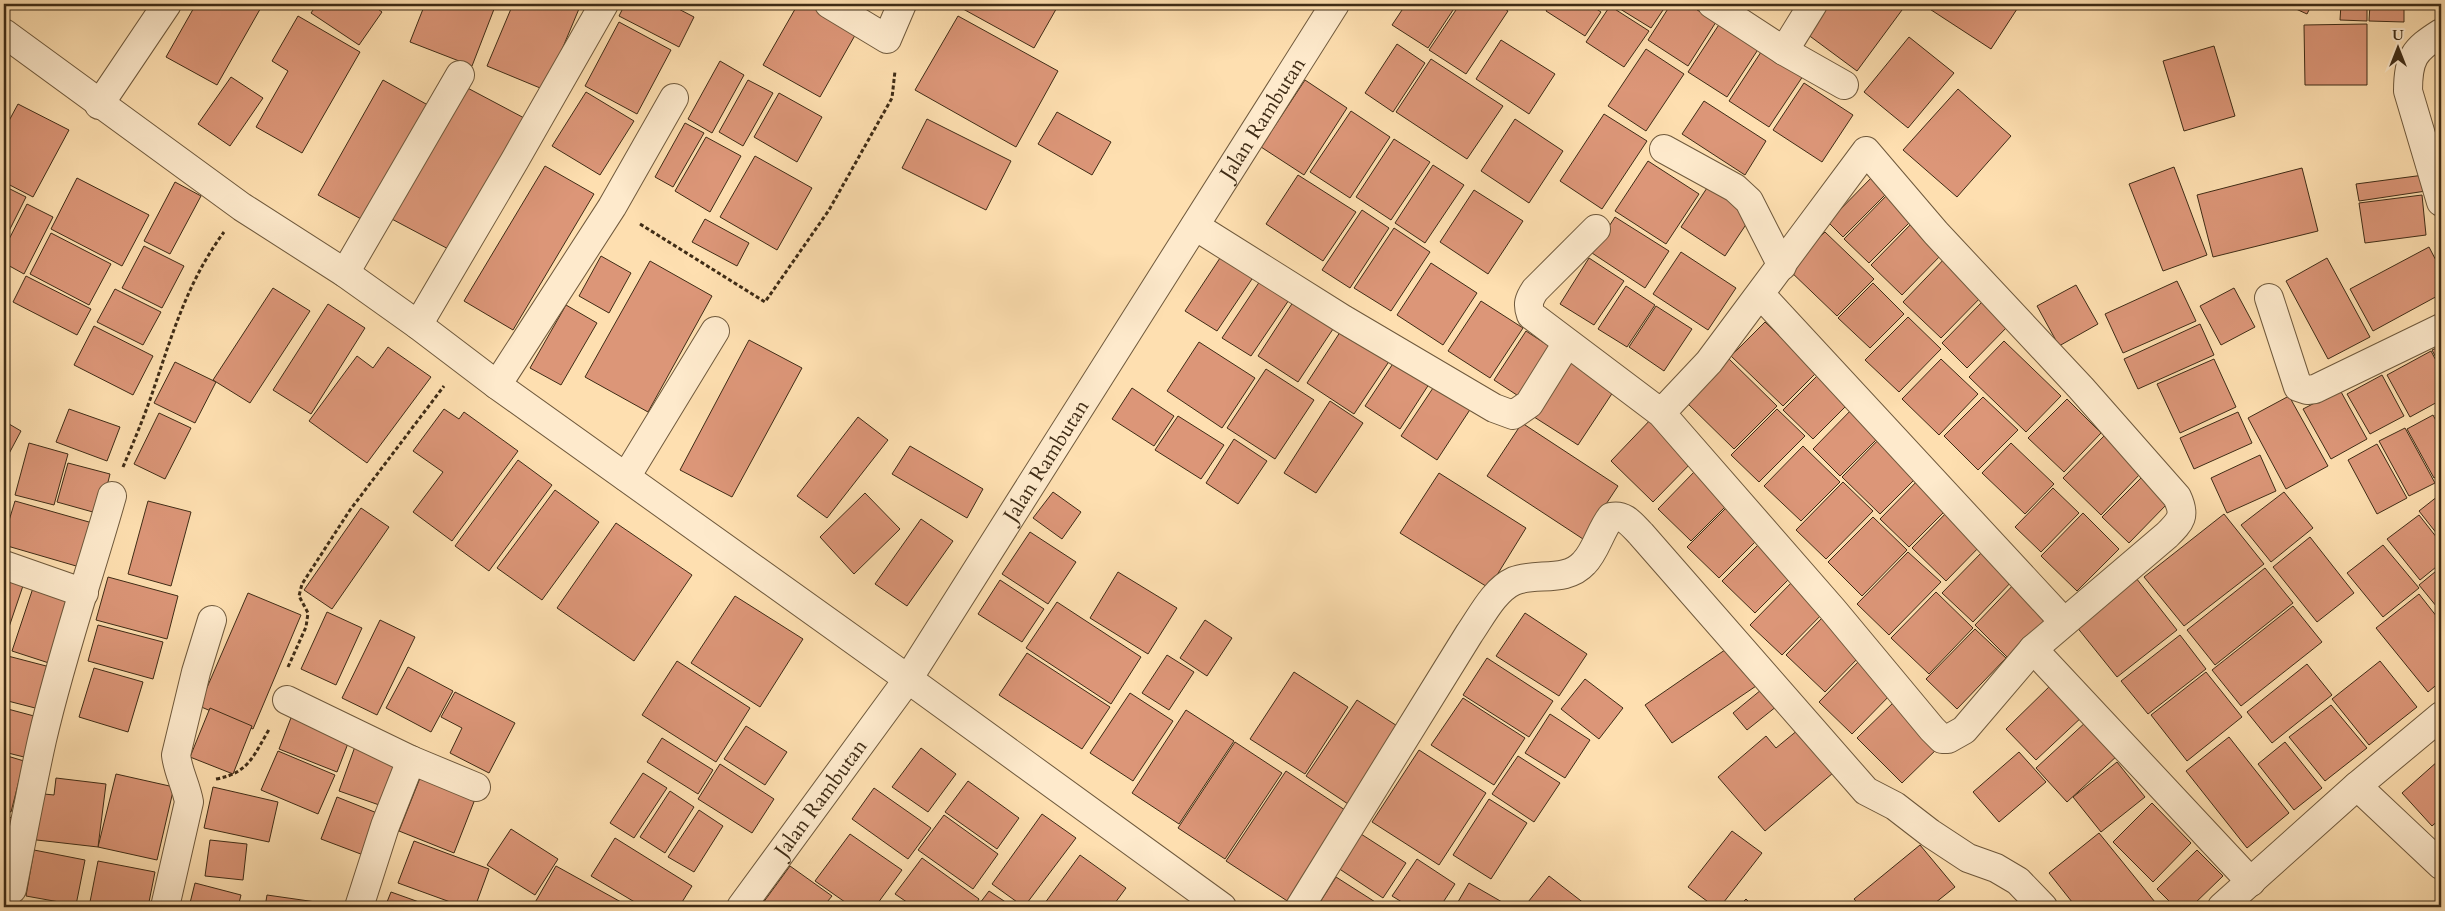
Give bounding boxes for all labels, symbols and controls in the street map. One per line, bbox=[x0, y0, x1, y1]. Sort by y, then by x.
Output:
north arrow bbox=[2372, 22, 2422, 72]
text: U bbox=[2392, 26, 2404, 45]
street label: Jalan Rambutan bbox=[1211, 51, 1312, 188]
street label: Jalan Rambutan bbox=[995, 394, 1096, 530]
street label: Jalan Rambutan bbox=[766, 733, 874, 866]

